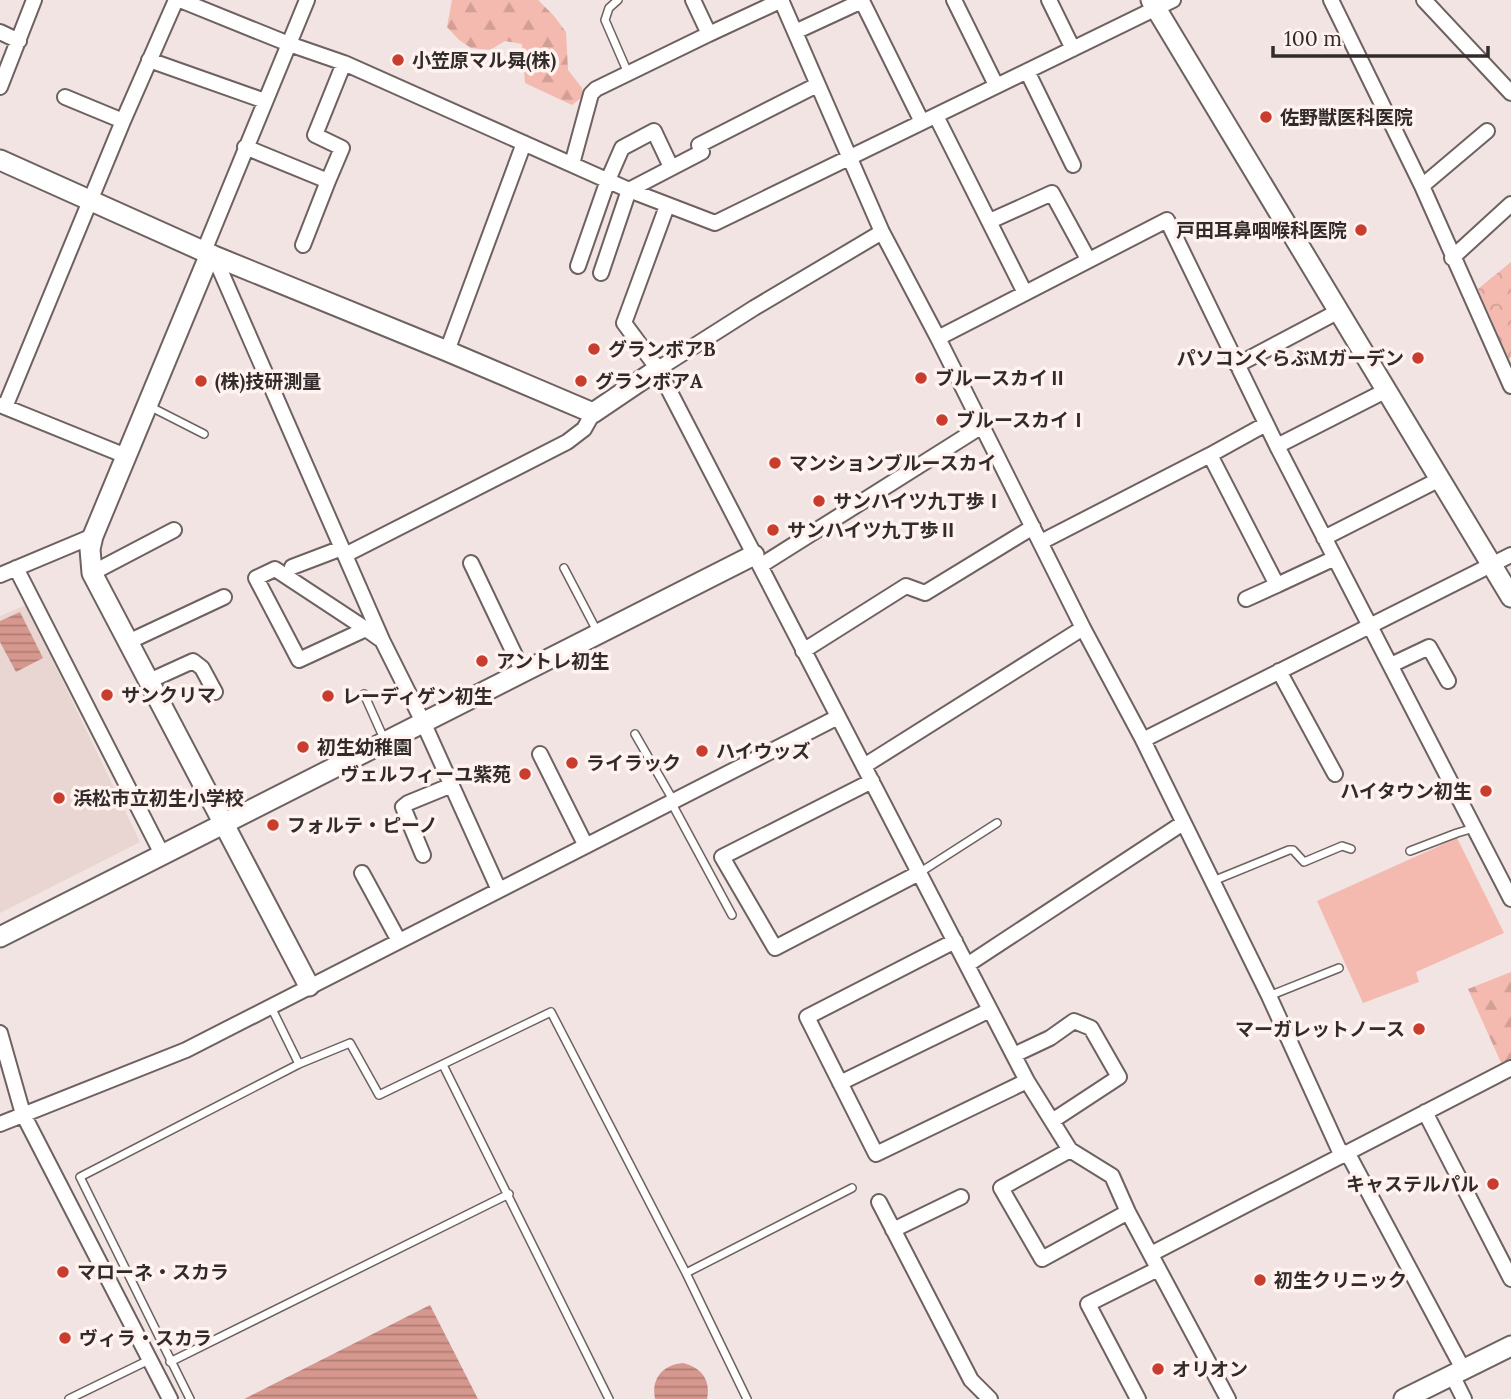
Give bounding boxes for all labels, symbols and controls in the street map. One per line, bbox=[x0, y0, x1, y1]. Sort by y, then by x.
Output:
scale bar bbox=[1273, 14, 1488, 58]
text: 100 m bbox=[1284, 25, 1342, 52]
place label: 小笠原マル曻(株) bbox=[412, 48, 557, 73]
marker: 小笠原マル曻(株) bbox=[390, 52, 406, 68]
place label: 佐野獣医科医院 bbox=[1280, 105, 1413, 129]
marker: 佐野獣医科医院 bbox=[1258, 109, 1274, 125]
place label: 戸田耳鼻咽喉科医院 bbox=[1176, 218, 1347, 242]
marker: 戸田耳鼻咽喉科医院 bbox=[1353, 222, 1369, 238]
place label: グランボアB bbox=[608, 337, 716, 361]
marker: グランボアB bbox=[586, 341, 602, 357]
place label: パソコンくらぶMガーデン bbox=[1177, 346, 1404, 370]
marker: パソコンくらぶMガーデン bbox=[1410, 350, 1426, 366]
place label: ブルースカイⅡ bbox=[935, 366, 1067, 390]
place label: (株)技研測量 bbox=[215, 369, 321, 394]
place label: グランボアA bbox=[595, 369, 703, 393]
marker: ブルースカイⅡ bbox=[913, 370, 929, 386]
marker: (株)技研測量 bbox=[193, 373, 209, 389]
marker: グランボアA bbox=[573, 373, 589, 389]
place label: ブルースカイⅠ bbox=[956, 408, 1088, 432]
marker: ブルースカイⅠ bbox=[934, 412, 950, 428]
place label: マンションブルースカイ bbox=[789, 451, 996, 475]
marker: マンションブルースカイ bbox=[767, 455, 783, 471]
place label: サンハイツ九丁歩Ⅰ bbox=[833, 489, 1004, 513]
marker: サンハイツ九丁歩Ⅰ bbox=[811, 493, 827, 509]
place label: サンハイツ九丁歩Ⅱ bbox=[787, 518, 958, 542]
marker: サンハイツ九丁歩Ⅱ bbox=[765, 522, 781, 538]
place label: アントレ初生 bbox=[496, 649, 609, 673]
marker: アントレ初生 bbox=[474, 653, 490, 669]
place label: サンクリマ bbox=[121, 683, 216, 707]
place label: レーディゲン初生 bbox=[342, 684, 493, 708]
marker: サンクリマ bbox=[99, 687, 115, 703]
marker: レーディゲン初生 bbox=[320, 688, 336, 704]
place label: 初生幼稚園 bbox=[317, 735, 412, 759]
marker: 初生幼稚園 bbox=[295, 739, 311, 755]
place label: ハイウッズ bbox=[716, 739, 811, 763]
marker: ハイウッズ bbox=[694, 743, 710, 759]
place label: ライラック bbox=[586, 751, 681, 775]
marker: ライラック bbox=[564, 755, 580, 771]
place label: ヴェルフィーユ紫苑 bbox=[340, 762, 511, 786]
marker: ヴェルフィーユ紫苑 bbox=[517, 766, 533, 782]
place label: ハイタウン初生 bbox=[1340, 779, 1472, 803]
marker: ハイタウン初生 bbox=[1478, 783, 1494, 799]
place label: 浜松市立初生小学校 bbox=[73, 786, 244, 810]
marker: 浜松市立初生小学校 bbox=[51, 790, 67, 806]
place label: フォルテ・ピーノ bbox=[287, 813, 438, 837]
marker: フォルテ・ピーノ bbox=[265, 817, 281, 833]
place label: マーガレットノース bbox=[1235, 1017, 1405, 1041]
marker: マーガレットノース bbox=[1411, 1021, 1427, 1037]
place label: キャステルパル bbox=[1346, 1172, 1479, 1196]
marker: キャステルパル bbox=[1485, 1176, 1501, 1192]
place label: マローネ・スカラ bbox=[77, 1260, 229, 1284]
marker: マローネ・スカラ bbox=[55, 1264, 71, 1280]
place label: 初生クリニック bbox=[1274, 1268, 1407, 1292]
marker: 初生クリニック bbox=[1252, 1272, 1268, 1288]
place label: ヴィラ・スカラ bbox=[79, 1326, 212, 1350]
marker: ヴィラ・スカラ bbox=[57, 1330, 73, 1346]
place label: オリオン bbox=[1172, 1357, 1248, 1381]
marker: オリオン bbox=[1150, 1361, 1166, 1377]

